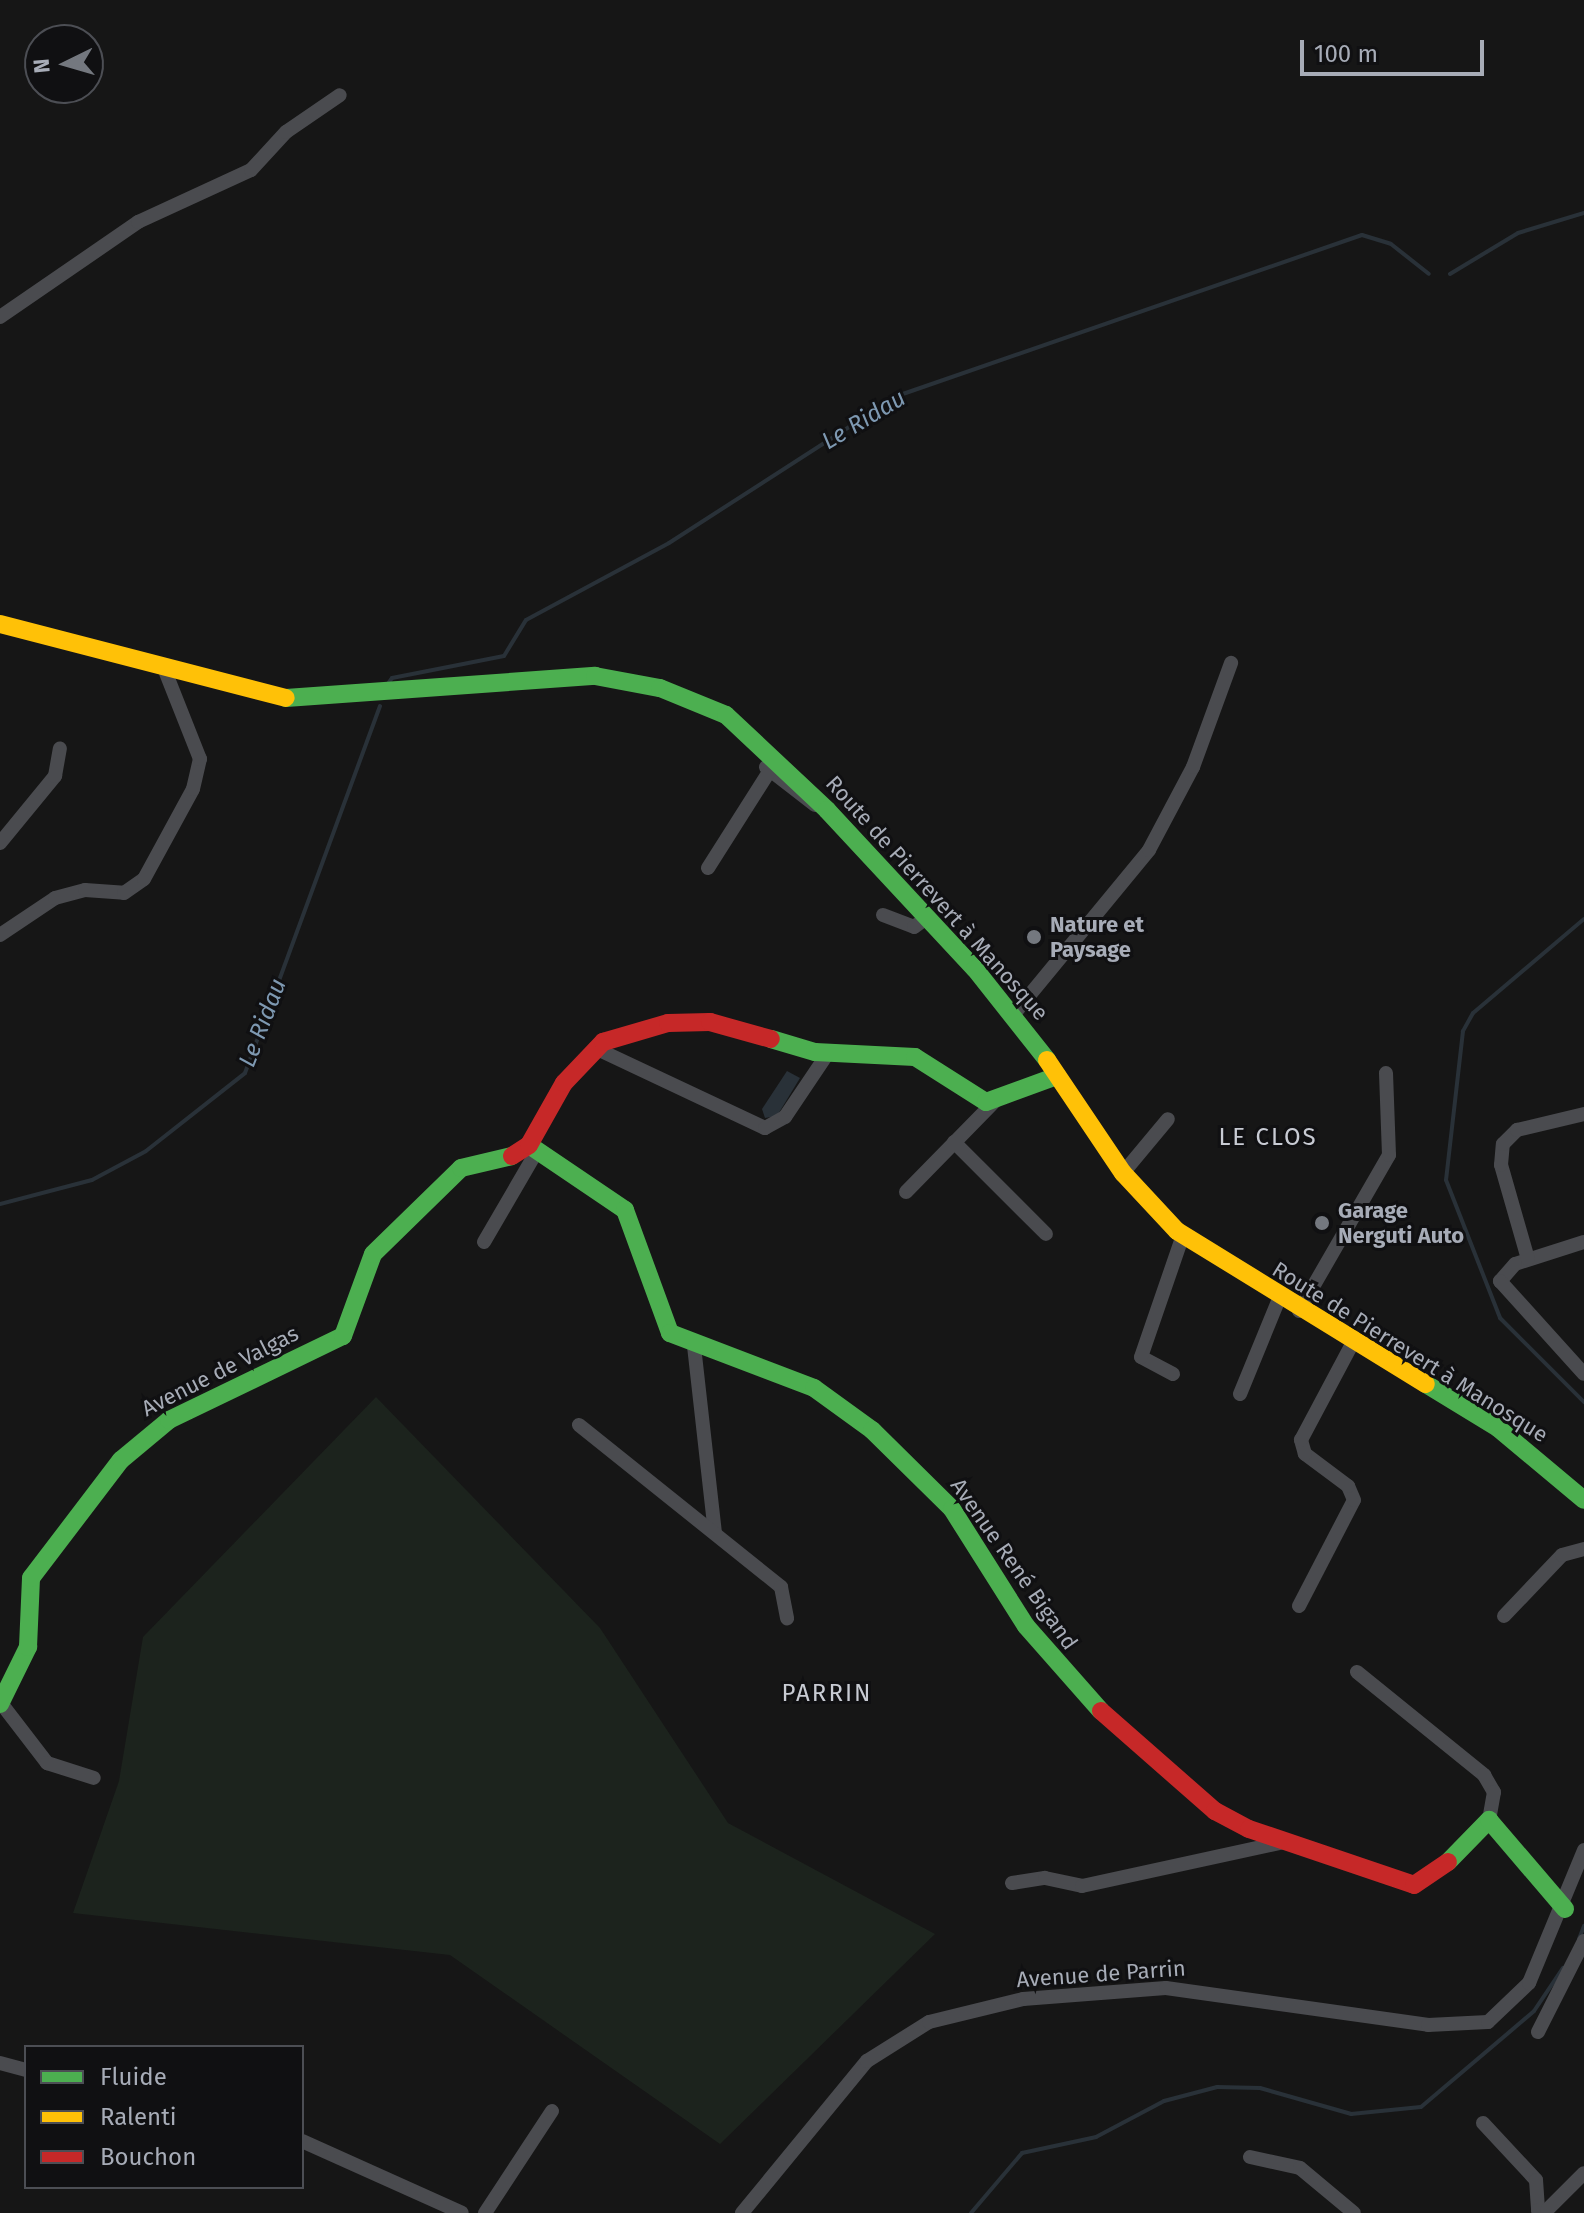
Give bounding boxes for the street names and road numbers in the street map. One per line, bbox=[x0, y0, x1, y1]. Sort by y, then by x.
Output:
street label: Route de Pierrevert à Manosque bbox=[820, 770, 1054, 1026]
street label: Route de Pierrevert à Manosque bbox=[1267, 1256, 1553, 1448]
street label: Avenue de Valgas bbox=[137, 1320, 303, 1422]
street label: Avenue René Bigand bbox=[945, 1473, 1083, 1655]
street label: Avenue de Parrin bbox=[1016, 1955, 1186, 1993]

